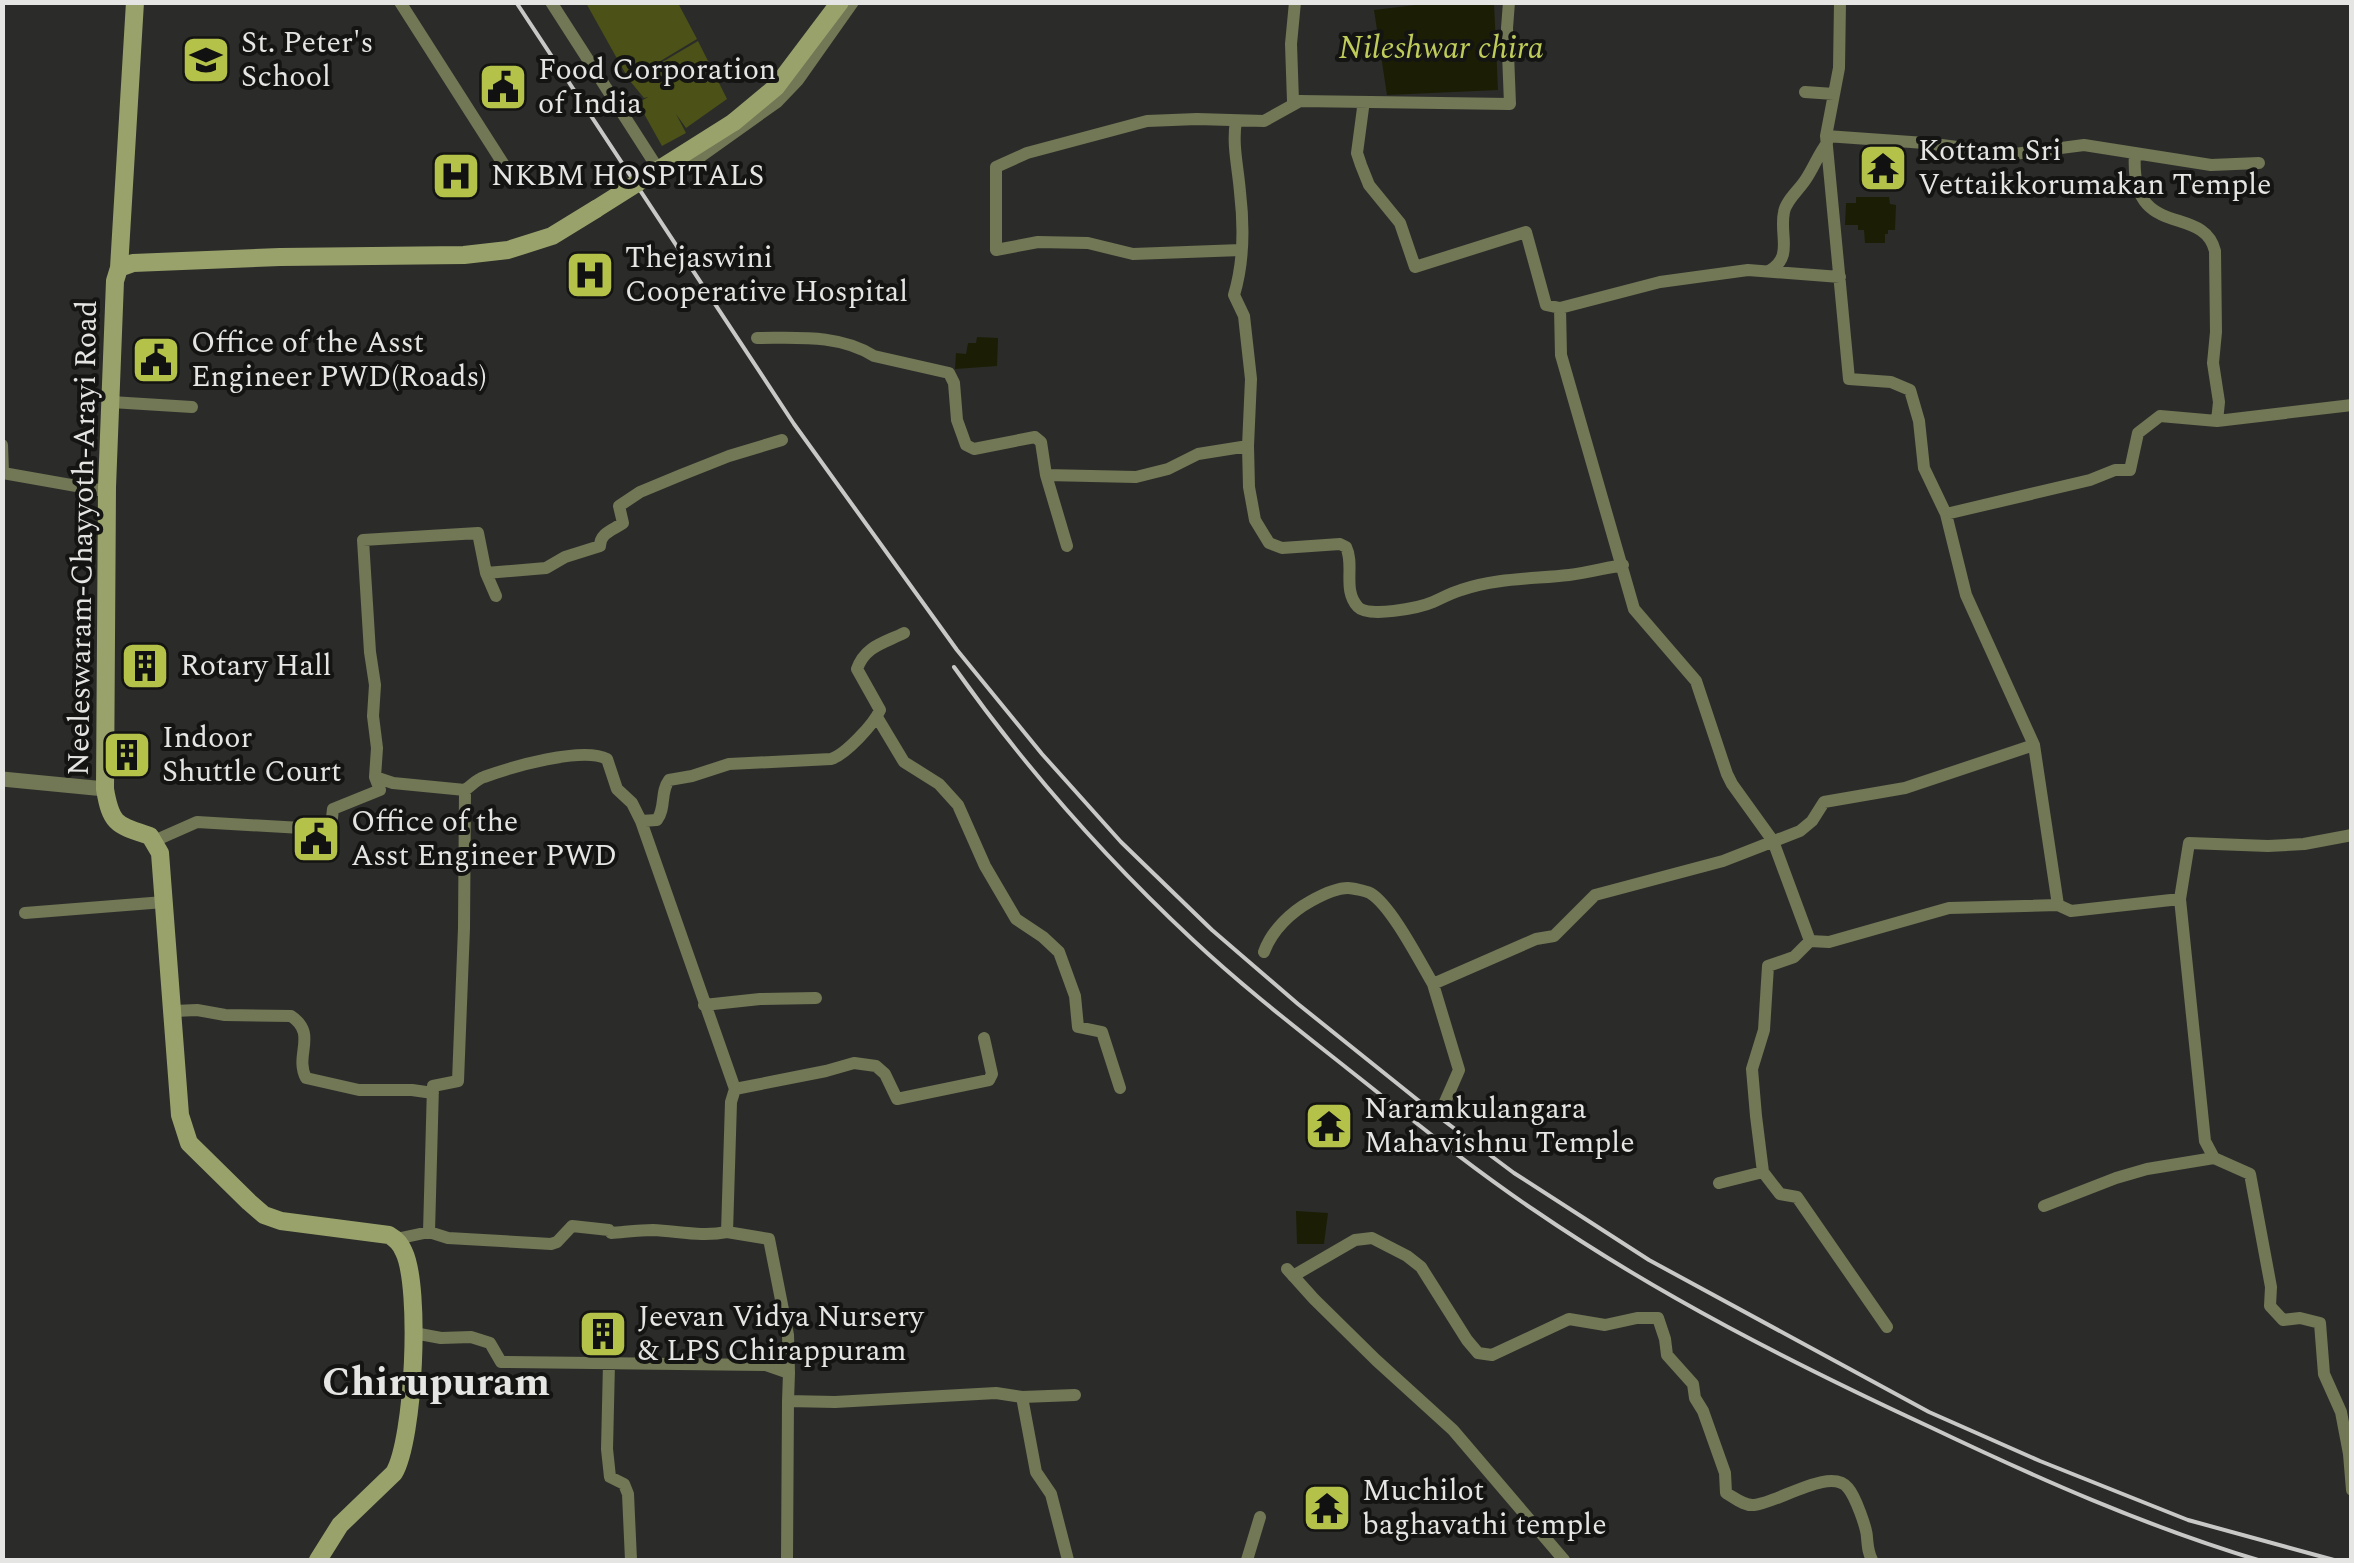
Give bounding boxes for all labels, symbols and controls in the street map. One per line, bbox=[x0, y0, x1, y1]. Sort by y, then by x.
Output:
place label: St. Peter's School bbox=[241, 20, 373, 100]
water label: Nileshwar chira bbox=[1338, 24, 1544, 73]
school or university icon: St. Peter's School bbox=[180, 34, 232, 86]
place label: Food Corporation of India bbox=[538, 47, 776, 127]
public building icon: Food Corporation of India bbox=[477, 61, 529, 113]
place label: Kottam Sri Vettaikkorumakan Temple bbox=[1918, 128, 2272, 208]
temple icon: Kottam Sri Vettaikkorumakan Temple bbox=[1857, 142, 1909, 194]
hospital icon: NKBM HOSPITALS bbox=[430, 150, 482, 202]
place label: NKBM HOSPITALS bbox=[491, 153, 764, 199]
place label: Thejaswini Cooperative Hospital bbox=[625, 235, 908, 315]
hospital icon: Thejaswini Cooperative Hospital bbox=[564, 249, 616, 301]
street label: Neeleswaram-Chayyoth-Arayi Road bbox=[56, 300, 110, 776]
place label: Office of the Asst Engineer PWD(Roads) bbox=[191, 320, 487, 400]
public building icon: Office of the Asst Engineer PWD(Roads) bbox=[130, 334, 182, 386]
building icon: Rotary Hall bbox=[119, 640, 171, 692]
place label: Rotary Hall bbox=[180, 643, 332, 689]
place label: Indoor Shuttle Court bbox=[162, 715, 342, 795]
building icon: Indoor Shuttle Court bbox=[101, 729, 153, 781]
place label: Office of the Asst Engineer PWD bbox=[351, 799, 617, 879]
public building icon: Office of the Asst Engineer PWD bbox=[290, 813, 342, 865]
place label: Naramkulangara Mahavishnu Temple bbox=[1364, 1086, 1635, 1166]
temple icon: Naramkulangara Mahavishnu Temple bbox=[1303, 1100, 1355, 1152]
place label: Jeevan Vidya Nursery & LPS Chirappuram bbox=[638, 1294, 925, 1374]
building icon: Jeevan Vidya Nursery & LPS Chirappuram bbox=[577, 1308, 629, 1360]
district label: Chirupuram bbox=[322, 1353, 550, 1414]
place label: Muchilot baghavathi temple bbox=[1362, 1468, 1607, 1548]
temple icon: Muchilot baghavathi temple bbox=[1301, 1482, 1353, 1534]

